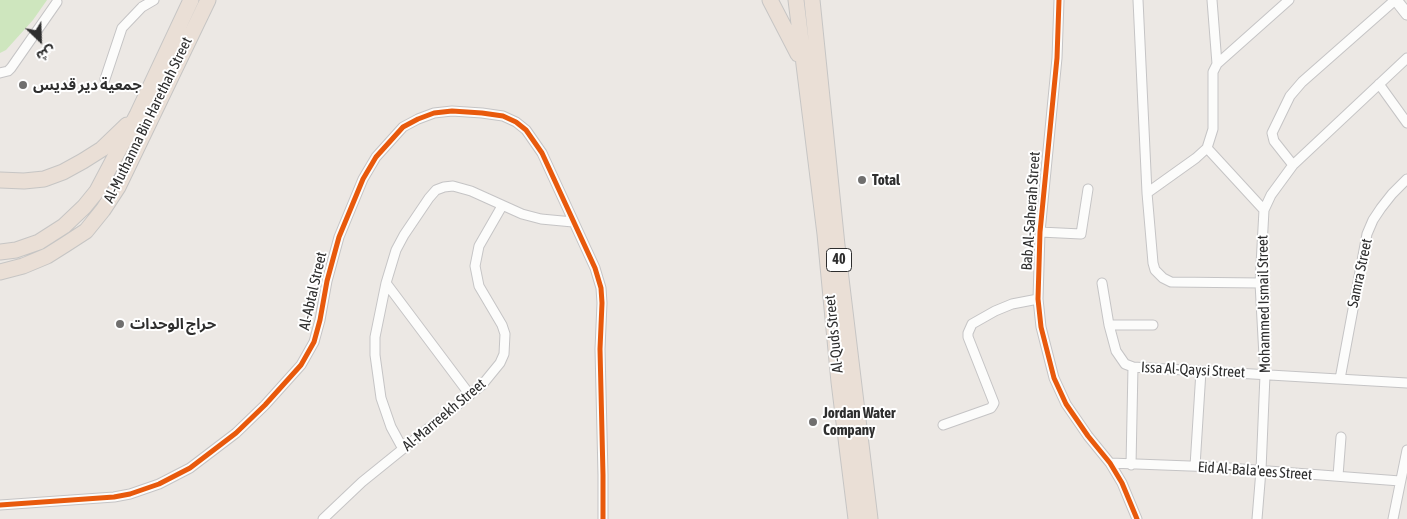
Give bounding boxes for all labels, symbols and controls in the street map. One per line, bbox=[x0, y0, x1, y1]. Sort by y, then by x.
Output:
north arrow bbox=[15, 15, 65, 65]
street label: Al-Muthanna Bin Harethah Street bbox=[100, 34, 196, 206]
text: ش bbox=[34, 42, 58, 65]
place label: جمعية دير قديس bbox=[33, 76, 142, 94]
marker: جمعية دير قديس bbox=[17, 79, 29, 91]
street label: Bab Al-Saherah Street bbox=[1018, 151, 1044, 271]
place label: Total bbox=[872, 171, 900, 189]
marker: Total bbox=[856, 174, 868, 186]
street label: Mohammed Ismail Street bbox=[1254, 235, 1274, 373]
street label: Samra Street bbox=[1344, 237, 1376, 309]
road number: 40 bbox=[826, 248, 852, 272]
street label: Al-Abtal Street bbox=[295, 250, 331, 332]
street label: Al-Quds Street bbox=[821, 294, 847, 374]
place label: حراج الوحدات bbox=[130, 315, 216, 333]
marker: حراج الوحدات bbox=[114, 318, 126, 330]
street label: Issa Al-Qaysi Street bbox=[1141, 358, 1245, 382]
street label: Al-Marreekh Street bbox=[399, 375, 489, 455]
place label: Jordan Water Company bbox=[823, 404, 895, 439]
marker: Jordan Water Company bbox=[807, 416, 819, 428]
street label: Eid Al-Bala'ees Street bbox=[1197, 458, 1313, 484]

